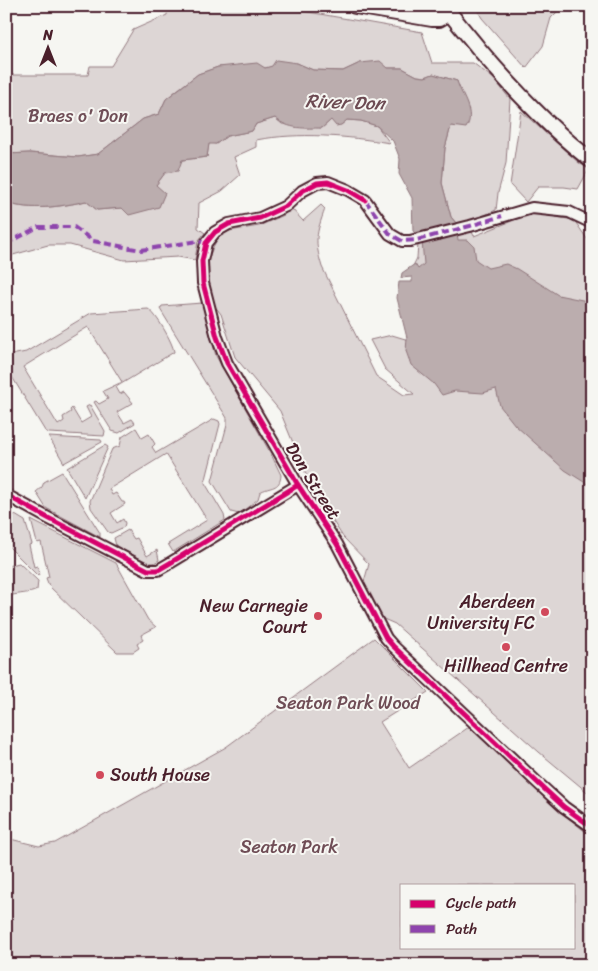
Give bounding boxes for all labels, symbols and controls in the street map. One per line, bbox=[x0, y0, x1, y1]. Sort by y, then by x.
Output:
north arrow bbox=[22, 22, 72, 72]
text: N bbox=[42, 23, 53, 48]
water label: River Don bbox=[305, 84, 388, 120]
park label: Braes o' Don bbox=[28, 100, 128, 132]
street label: Don Street bbox=[276, 436, 350, 526]
place label: Aberdeen University FC bbox=[427, 586, 535, 639]
place label: New Carnegie Court bbox=[200, 590, 308, 643]
marker: Aberdeen University FC bbox=[539, 606, 551, 618]
marker: New Carnegie Court bbox=[312, 610, 324, 622]
marker: Hillhead Centre bbox=[500, 641, 512, 653]
place label: Hillhead Centre bbox=[444, 650, 568, 682]
park label: Seaton Park Wood bbox=[276, 687, 422, 719]
place label: South House bbox=[110, 759, 210, 791]
marker: South House bbox=[94, 769, 106, 781]
park label: Seaton Park bbox=[240, 831, 338, 863]
legend bbox=[400, 884, 576, 948]
text: Cycle path bbox=[446, 890, 517, 916]
text: Path bbox=[446, 916, 477, 942]

